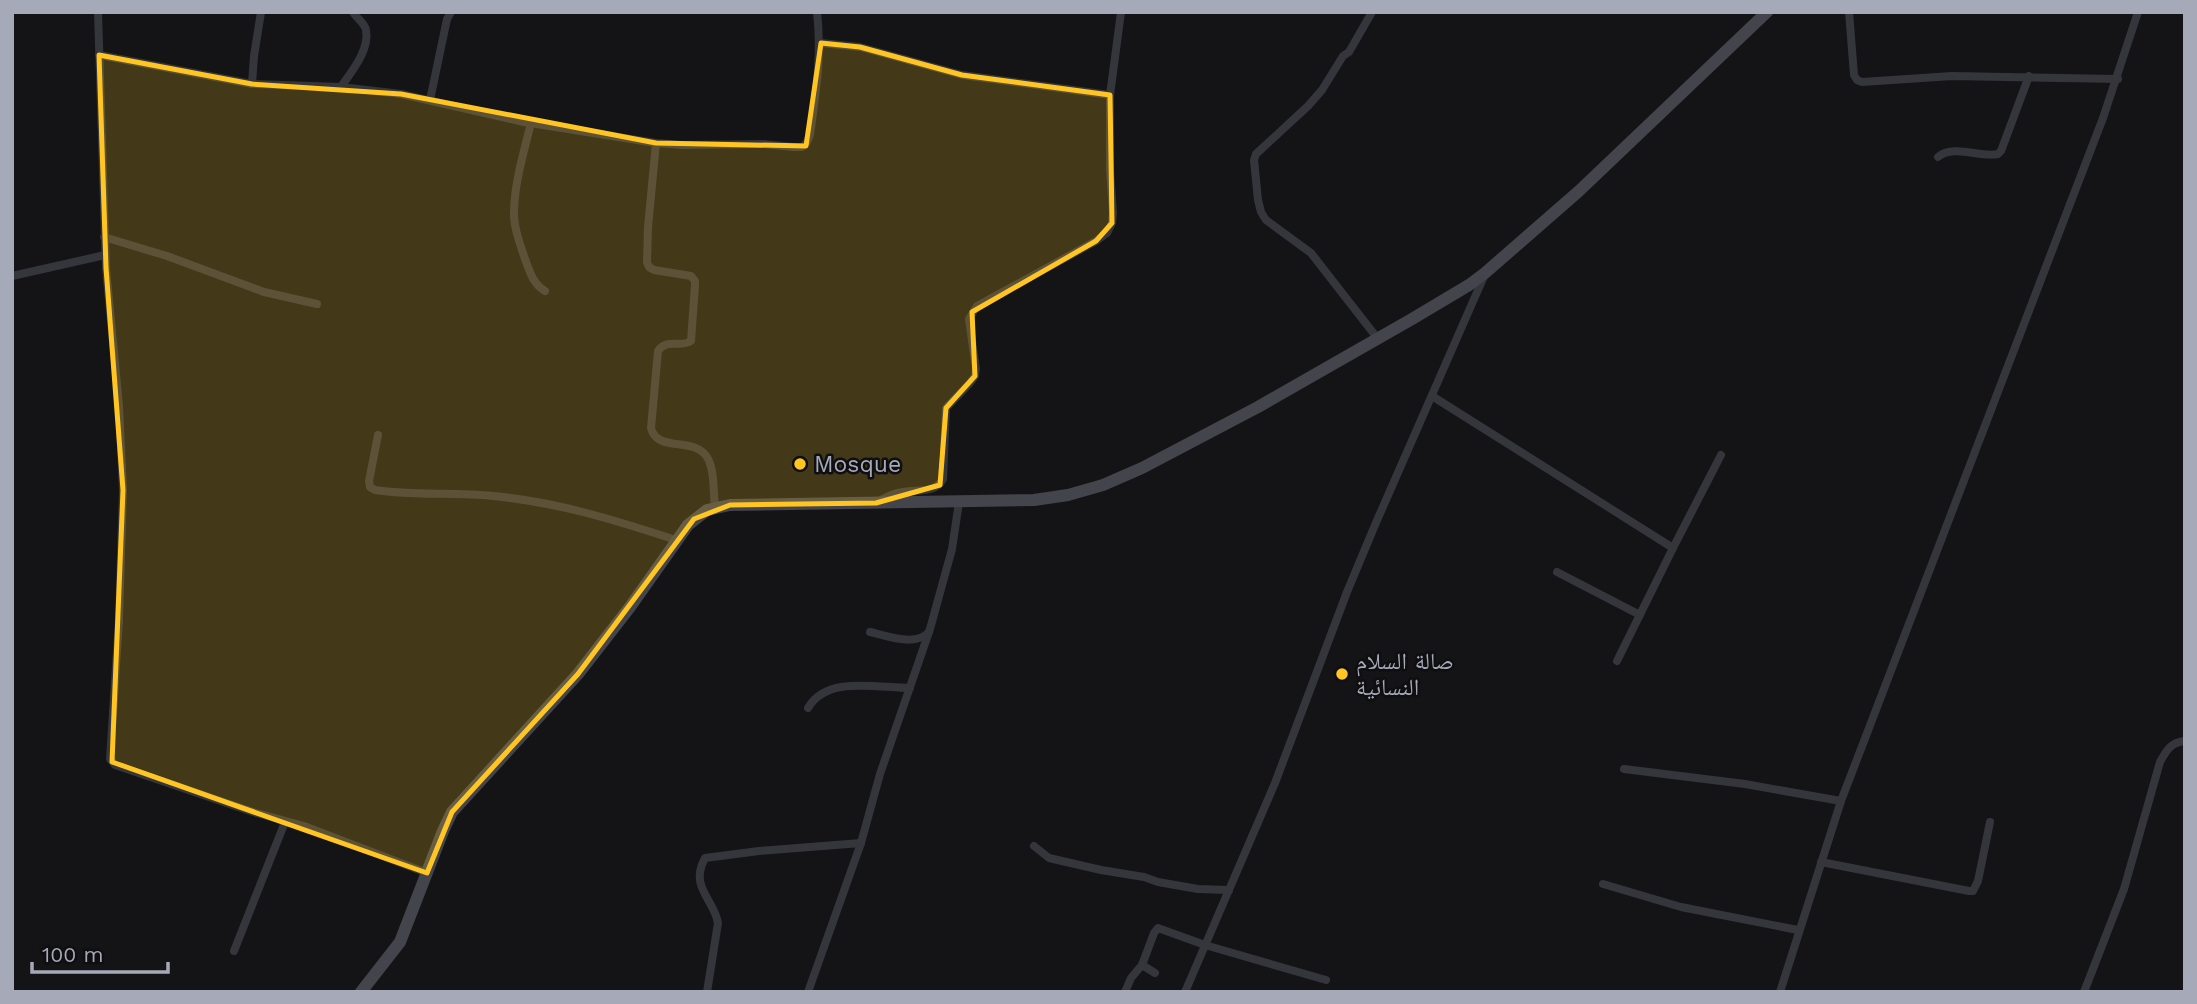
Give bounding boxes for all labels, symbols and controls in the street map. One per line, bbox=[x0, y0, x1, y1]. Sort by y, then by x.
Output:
place label: Mosque bbox=[814, 451, 901, 478]
marker: Mosque bbox=[792, 456, 808, 472]
place label: صالة السلام النسائية bbox=[1356, 648, 1454, 701]
marker: صالة السلام النسائية bbox=[1334, 666, 1350, 682]
scale bar bbox=[32, 930, 168, 974]
text: 100 m bbox=[42, 942, 104, 967]

